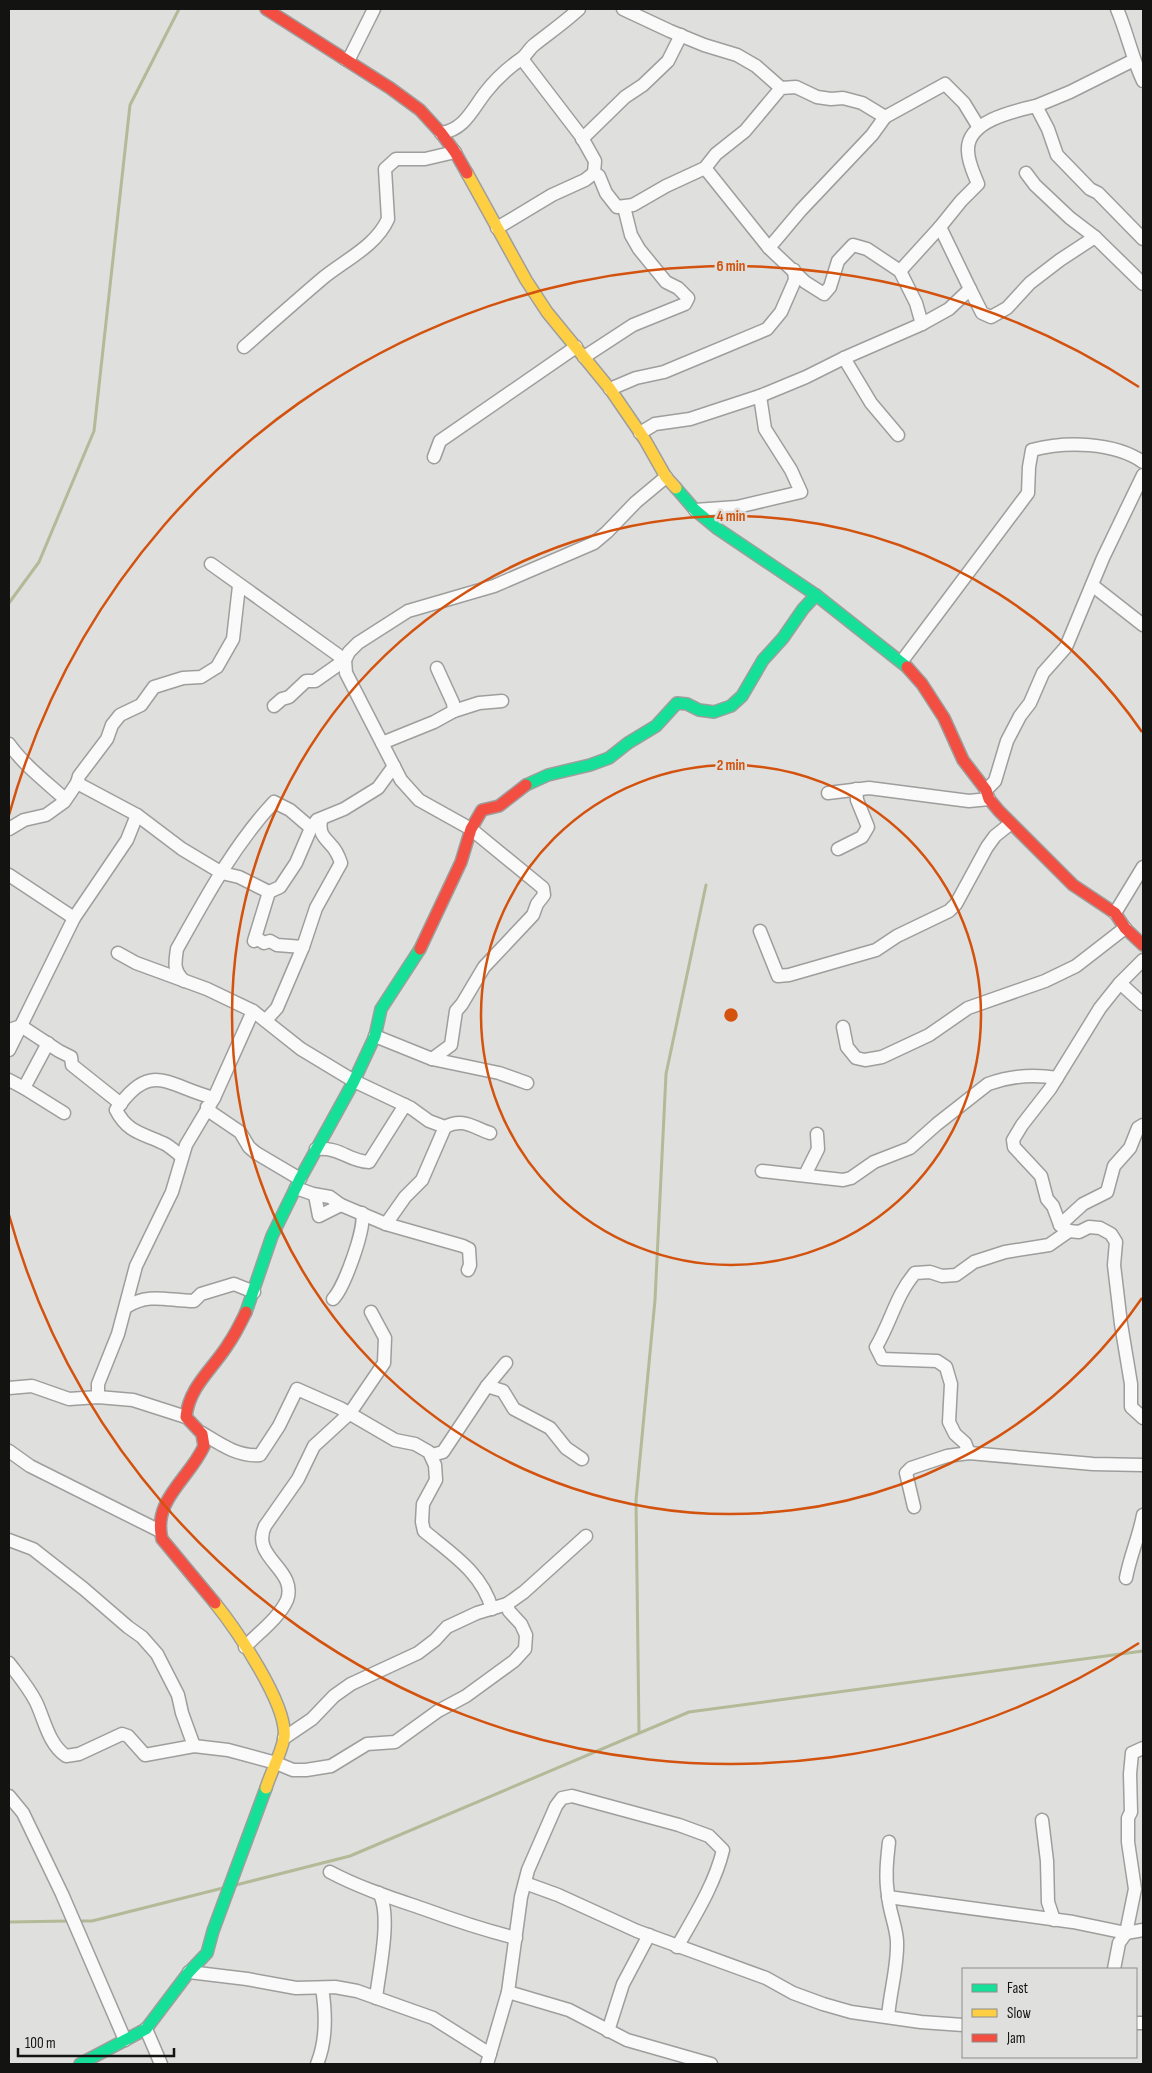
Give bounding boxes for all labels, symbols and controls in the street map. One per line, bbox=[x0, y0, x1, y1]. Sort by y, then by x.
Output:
text: 6 min bbox=[716, 257, 746, 276]
text: 4 min bbox=[717, 507, 745, 526]
text: 2 min bbox=[717, 756, 745, 775]
centre of rings bbox=[722, 1006, 740, 1024]
legend bbox=[962, 1968, 1137, 2058]
text: Fast bbox=[1007, 1979, 1029, 1998]
text: Slow bbox=[1007, 2004, 1031, 2023]
scale bar bbox=[18, 2026, 174, 2058]
text: Jam bbox=[1006, 2029, 1025, 2048]
text: 100 m bbox=[25, 2034, 56, 2053]

